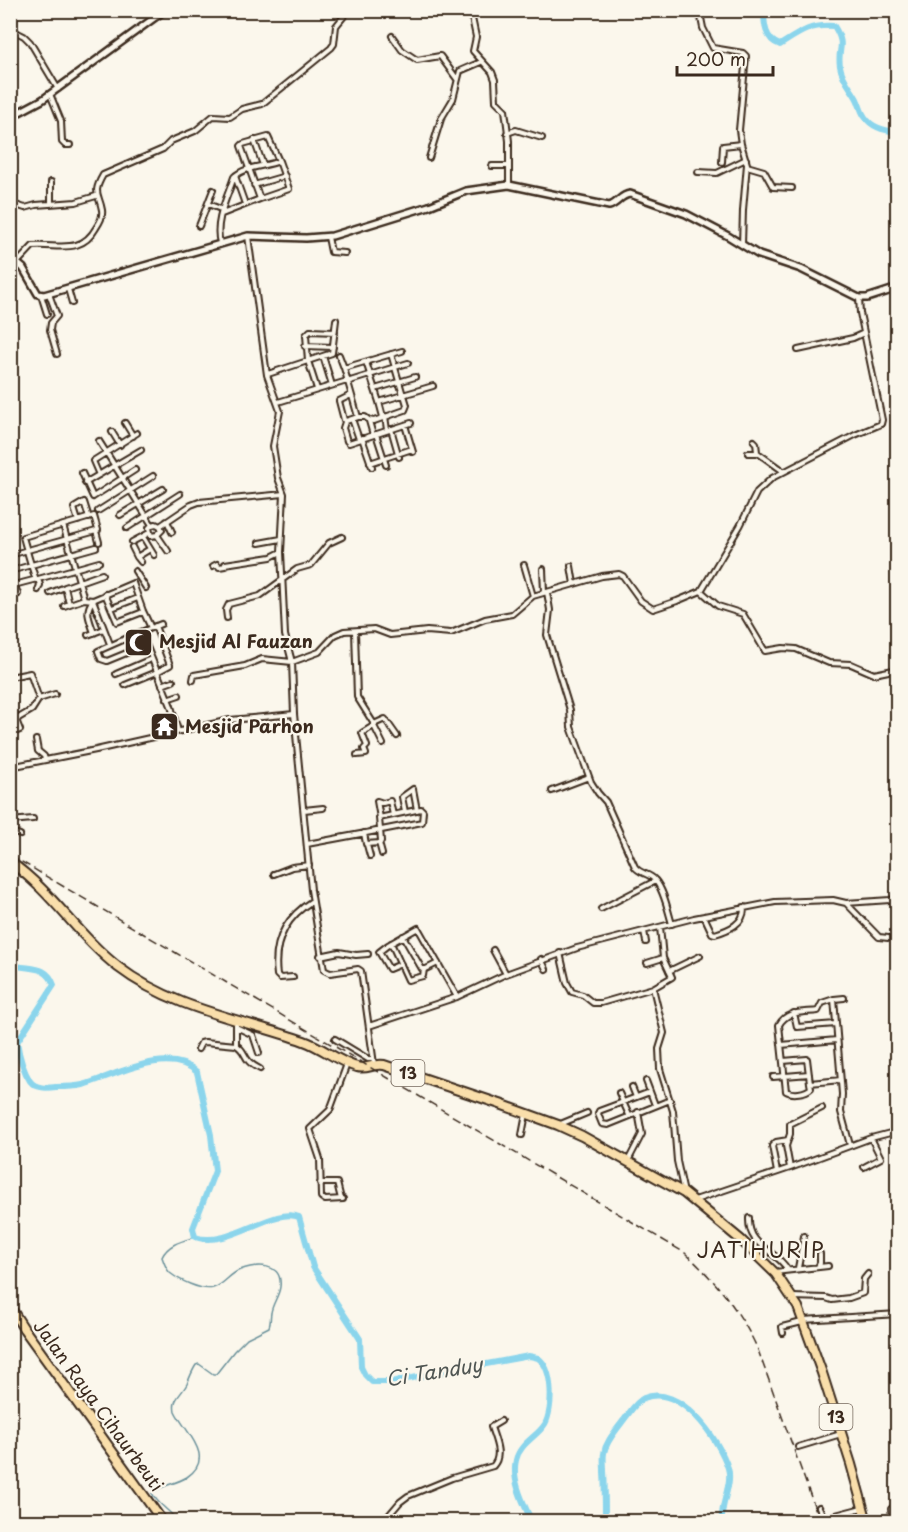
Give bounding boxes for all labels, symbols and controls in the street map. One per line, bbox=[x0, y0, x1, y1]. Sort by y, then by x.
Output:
scale bar bbox=[677, 39, 773, 77]
text: 200 m bbox=[686, 45, 746, 72]
mosque icon: Mesjid Al Fauzan bbox=[122, 626, 154, 658]
place label: Mesjid Al Fauzan bbox=[159, 627, 313, 654]
temple icon: Mesjid Parhon bbox=[148, 711, 180, 743]
place label: Mesjid Parhon bbox=[185, 712, 314, 739]
road number: 13 bbox=[392, 1060, 424, 1086]
district label: JATIHURIP bbox=[697, 1233, 825, 1265]
street label: Jalan Raya Cihaurbeuti bbox=[28, 1314, 171, 1497]
water label: Ci Tanduy bbox=[383, 1348, 486, 1393]
road number: 13 bbox=[820, 1404, 852, 1430]

